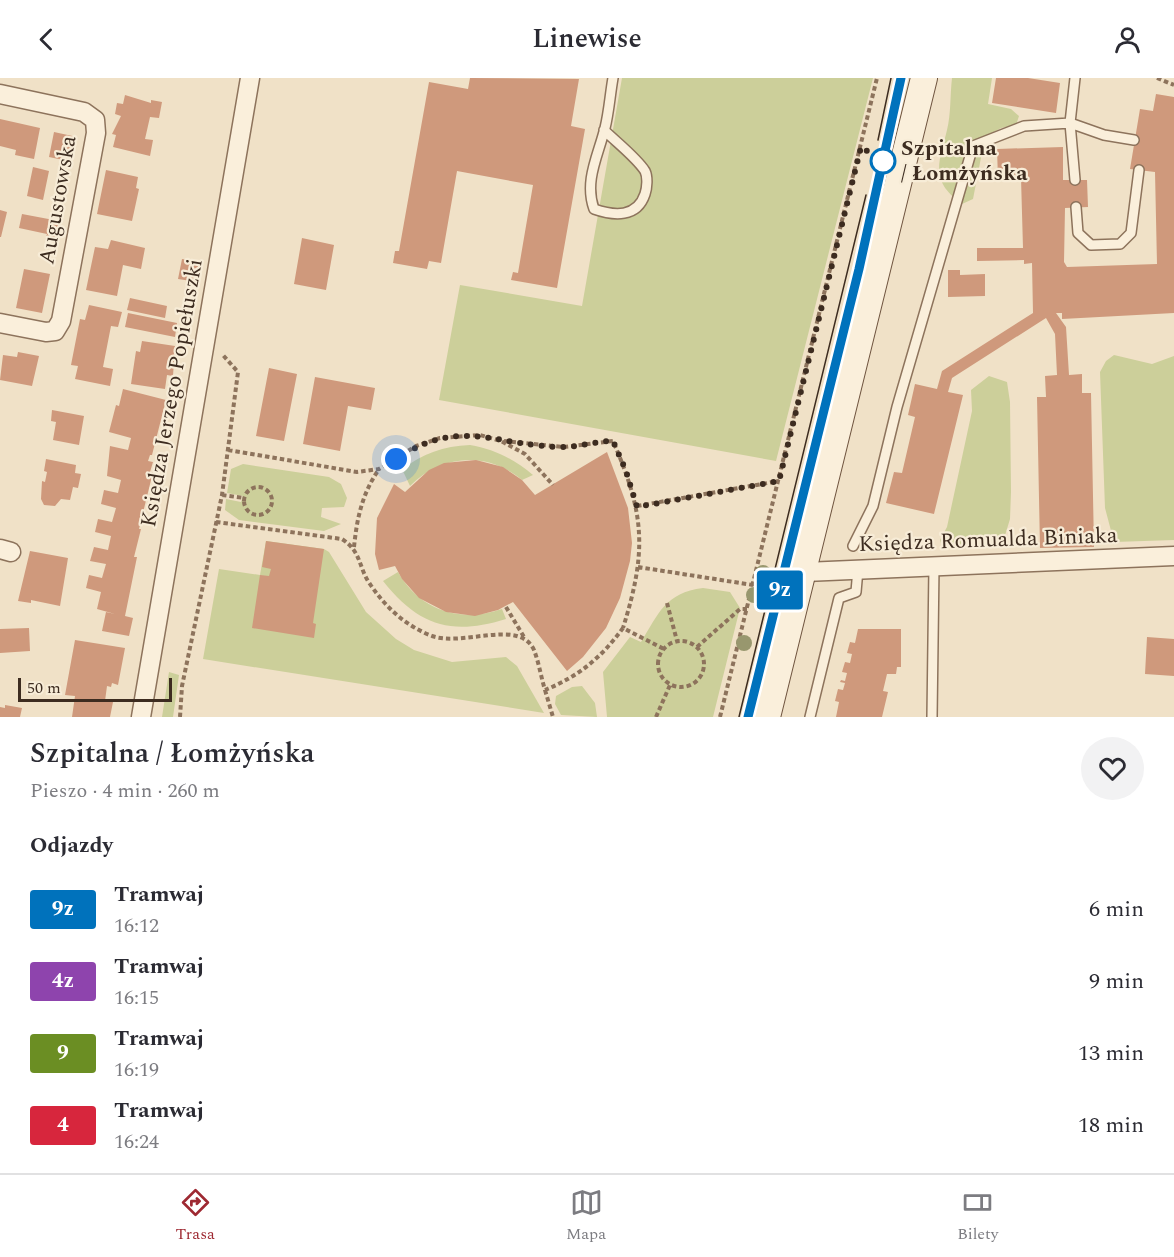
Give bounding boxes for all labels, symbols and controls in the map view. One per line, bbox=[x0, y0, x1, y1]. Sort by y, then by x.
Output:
text: Linewise bbox=[532, 18, 642, 60]
icon: back bbox=[30, 23, 63, 56]
icon: person bbox=[1111, 23, 1144, 56]
place label: Szpitalna / Łomżyńska bbox=[901, 132, 1028, 190]
street label: Augustowska bbox=[30, 133, 86, 267]
marker: Szpitalna / Łomżyńska bbox=[870, 148, 896, 174]
street label: Księdza Jerzego Popiełuszki bbox=[132, 256, 212, 530]
your location bbox=[381, 444, 411, 474]
street label: Księdza Romualda Biniaka bbox=[858, 519, 1118, 561]
line badge: 9z bbox=[753, 570, 807, 610]
text: 9z bbox=[769, 574, 791, 606]
scale bar bbox=[18, 675, 172, 702]
text: 50 m bbox=[27, 676, 61, 700]
text: Szpitalna / Łomżyńska bbox=[30, 732, 315, 775]
button: heart bbox=[1081, 737, 1144, 800]
text: Pieszo · 4 min · 260 m bbox=[30, 776, 220, 806]
text: Odjazdy bbox=[30, 829, 113, 862]
text: Tramwaj bbox=[114, 878, 204, 911]
text: 9z bbox=[52, 893, 74, 925]
text: 6 min bbox=[1089, 893, 1144, 926]
text: 16:12 bbox=[114, 911, 159, 941]
text: Tramwaj bbox=[114, 950, 204, 983]
text: 4z bbox=[52, 965, 74, 997]
text: 9 min bbox=[1089, 965, 1144, 998]
text: 16:15 bbox=[114, 983, 159, 1013]
text: Tramwaj bbox=[114, 1022, 204, 1055]
text: 9 bbox=[57, 1037, 69, 1069]
text: 13 min bbox=[1078, 1037, 1144, 1070]
text: 16:19 bbox=[114, 1055, 159, 1085]
text: Tramwaj bbox=[114, 1094, 204, 1127]
text: 4 bbox=[57, 1109, 69, 1141]
text: 18 min bbox=[1078, 1109, 1144, 1142]
text: 16:24 bbox=[114, 1127, 159, 1157]
tab: Trasa bbox=[176, 1186, 215, 1246]
tab: Mapa bbox=[566, 1186, 606, 1246]
tab: Bilety bbox=[957, 1186, 998, 1246]

